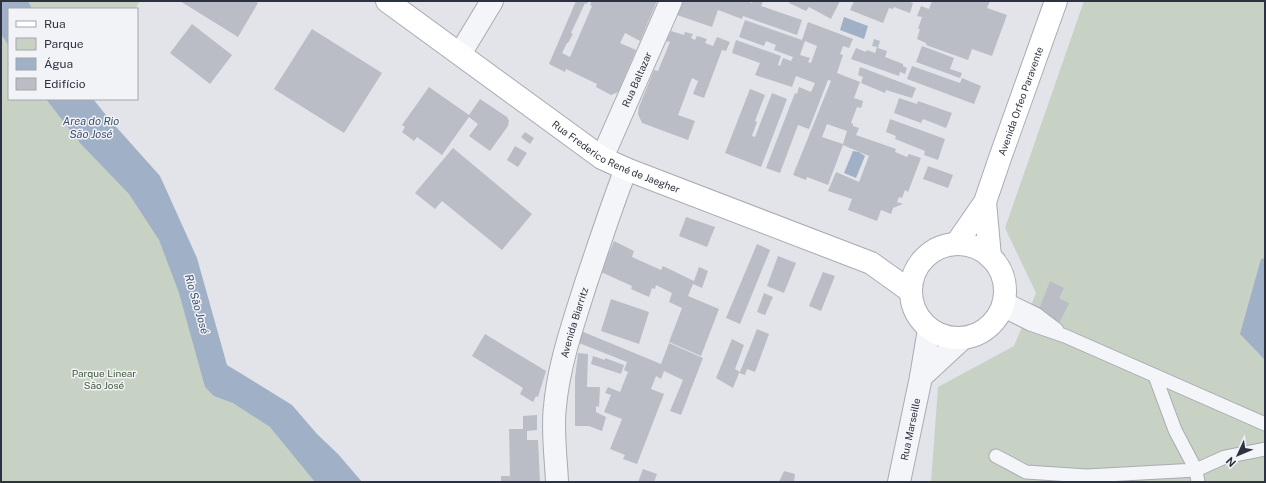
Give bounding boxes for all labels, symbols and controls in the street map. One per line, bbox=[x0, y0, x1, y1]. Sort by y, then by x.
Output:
legend bbox=[8, 8, 138, 100]
text: Rua bbox=[44, 17, 66, 31]
text: Parque bbox=[44, 37, 84, 51]
street label: Avenida Orfeo Paravente bbox=[995, 45, 1045, 157]
street label: Rua Baltazar bbox=[619, 50, 654, 109]
text: Água bbox=[44, 57, 73, 71]
text: Edifício bbox=[44, 77, 86, 91]
water label: Area do Rio São José bbox=[63, 115, 119, 140]
street label: Rua Frederico René de Jaegher bbox=[550, 118, 682, 195]
water label: Rio São José bbox=[183, 273, 211, 335]
street label: Avenida Biarritz bbox=[558, 285, 590, 359]
park label: Parque Linear São José bbox=[72, 367, 136, 391]
street label: Rua Marseille bbox=[898, 397, 923, 461]
north arrow bbox=[1218, 435, 1258, 475]
text: N bbox=[1224, 455, 1238, 469]

